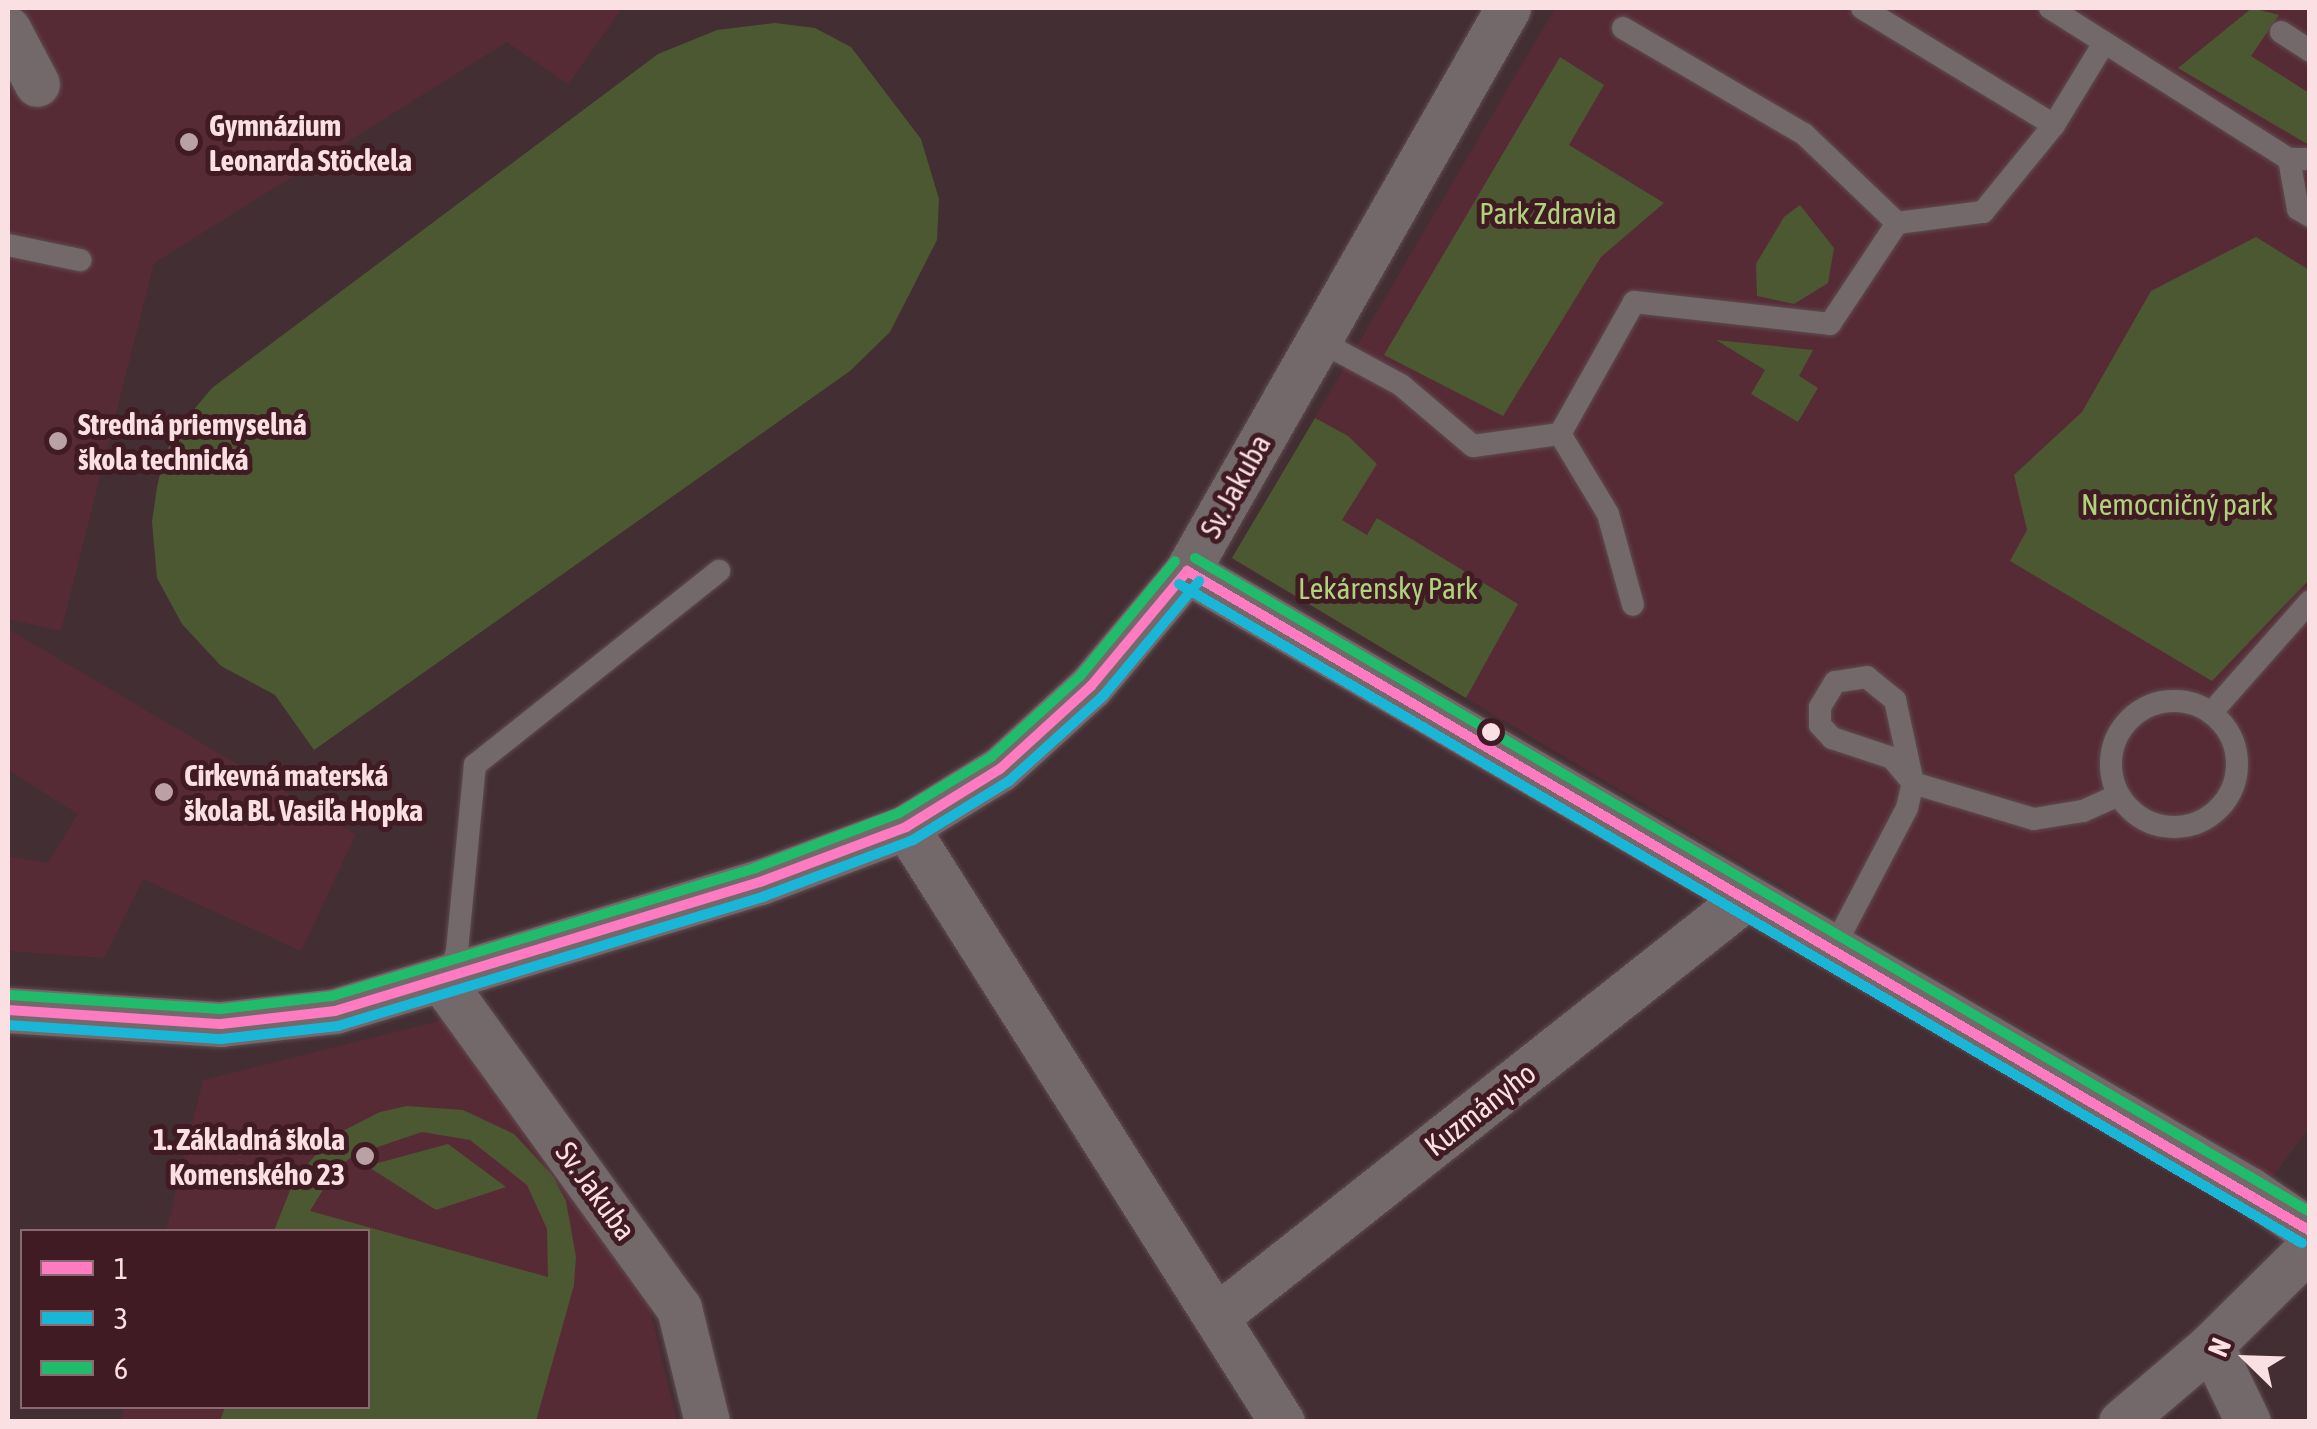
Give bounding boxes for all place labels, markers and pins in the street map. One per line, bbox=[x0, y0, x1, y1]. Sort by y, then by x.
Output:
place label: Gymnázium Leonarda Stöckela bbox=[209, 107, 412, 178]
marker: Gymnázium Leonarda Stöckela bbox=[178, 131, 200, 153]
place label: Stredná priemyselná škola technická bbox=[78, 406, 307, 476]
marker: Stredná priemyselná škola technická bbox=[47, 430, 69, 452]
unlabelled marker bbox=[1481, 722, 1501, 742]
place label: Cirkevná materská škola Bl. Vasiľa Hopka bbox=[184, 757, 423, 828]
marker: Cirkevná materská škola Bl. Vasiľa Hopka bbox=[153, 781, 175, 803]
place label: 1. Základná škola Komenského 23 bbox=[153, 1121, 345, 1192]
marker: 1. Základná škola Komenského 23 bbox=[354, 1145, 376, 1167]

